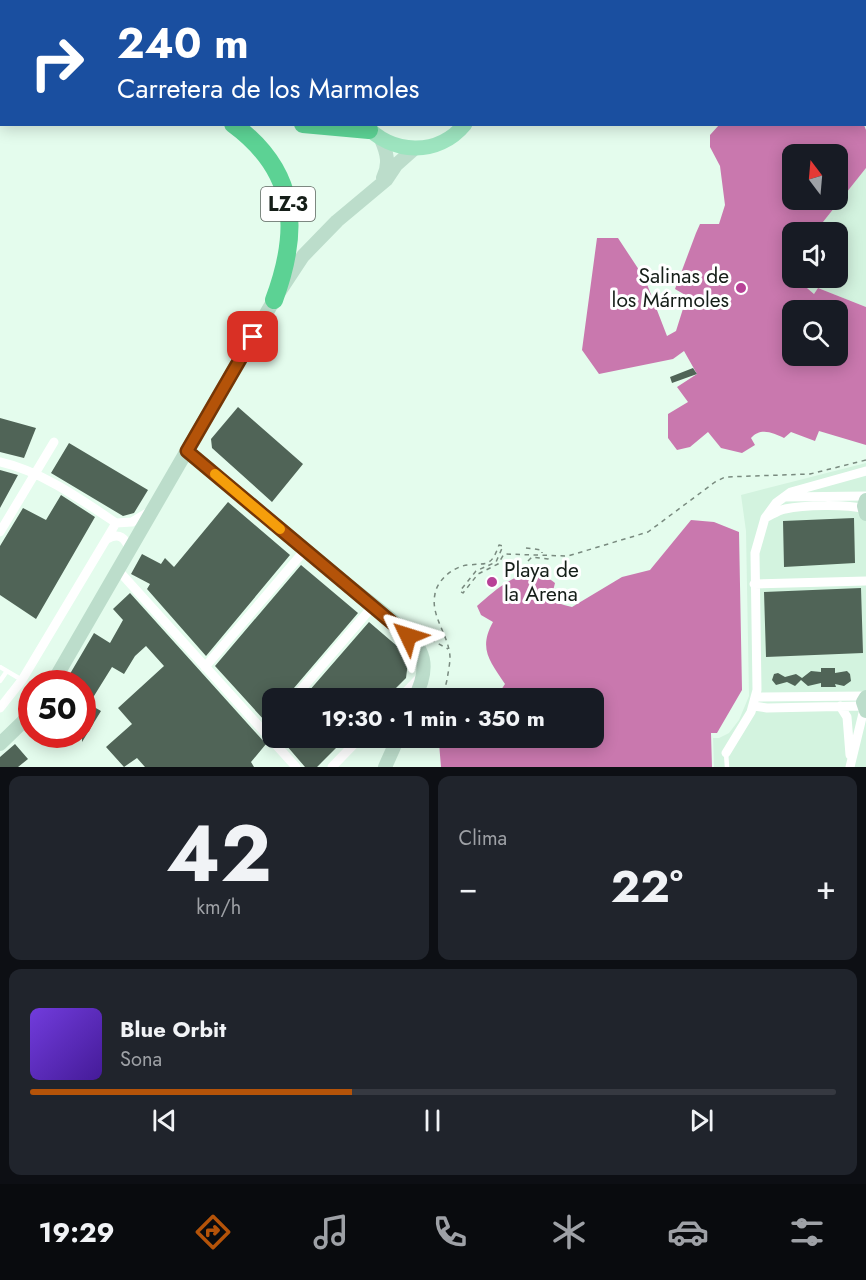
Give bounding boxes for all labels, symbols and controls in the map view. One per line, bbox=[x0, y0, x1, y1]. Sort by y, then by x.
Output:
text: 240 m bbox=[117, 13, 249, 74]
icon: right bbox=[18, 24, 96, 102]
text: Carretera de los Marmoles bbox=[117, 69, 419, 108]
north arrow bbox=[782, 144, 848, 210]
map controls bbox=[782, 144, 848, 366]
road number: LZ-3 bbox=[261, 187, 315, 221]
button: sound bbox=[782, 222, 848, 288]
place label: Salinas de los Mármoles bbox=[612, 261, 729, 315]
marker: Salinas de los Mármoles bbox=[734, 281, 748, 295]
button: search bbox=[782, 300, 848, 366]
pin bbox=[227, 311, 278, 362]
icon: arrive bbox=[236, 320, 269, 353]
place label: Playa de la Arena bbox=[504, 555, 579, 609]
marker: Playa de la Arena bbox=[485, 575, 499, 589]
position arrow bbox=[376, 604, 440, 668]
speed limit sign: 50 bbox=[18, 670, 96, 748]
text: 19:30 · 1 min · 350 m bbox=[321, 702, 545, 734]
text: 42 bbox=[166, 798, 272, 910]
text: Clima bbox=[459, 824, 507, 853]
text: 22° bbox=[611, 854, 683, 919]
text: − bbox=[459, 864, 478, 911]
text: + bbox=[816, 864, 836, 911]
text: km/h bbox=[196, 893, 241, 922]
text: Blue Orbit bbox=[120, 1013, 226, 1045]
text: Sona bbox=[120, 1045, 162, 1074]
icon: previous bbox=[148, 1104, 181, 1137]
icon: pause bbox=[416, 1104, 449, 1137]
icon: next bbox=[685, 1104, 718, 1137]
icon: directions bbox=[192, 1211, 234, 1253]
icon: music bbox=[310, 1211, 352, 1253]
icon: phone bbox=[429, 1211, 471, 1253]
icon: climate bbox=[548, 1211, 590, 1253]
icon: car bbox=[667, 1211, 709, 1253]
icon: filters bbox=[786, 1211, 828, 1253]
text: 19:29 bbox=[38, 1213, 115, 1252]

